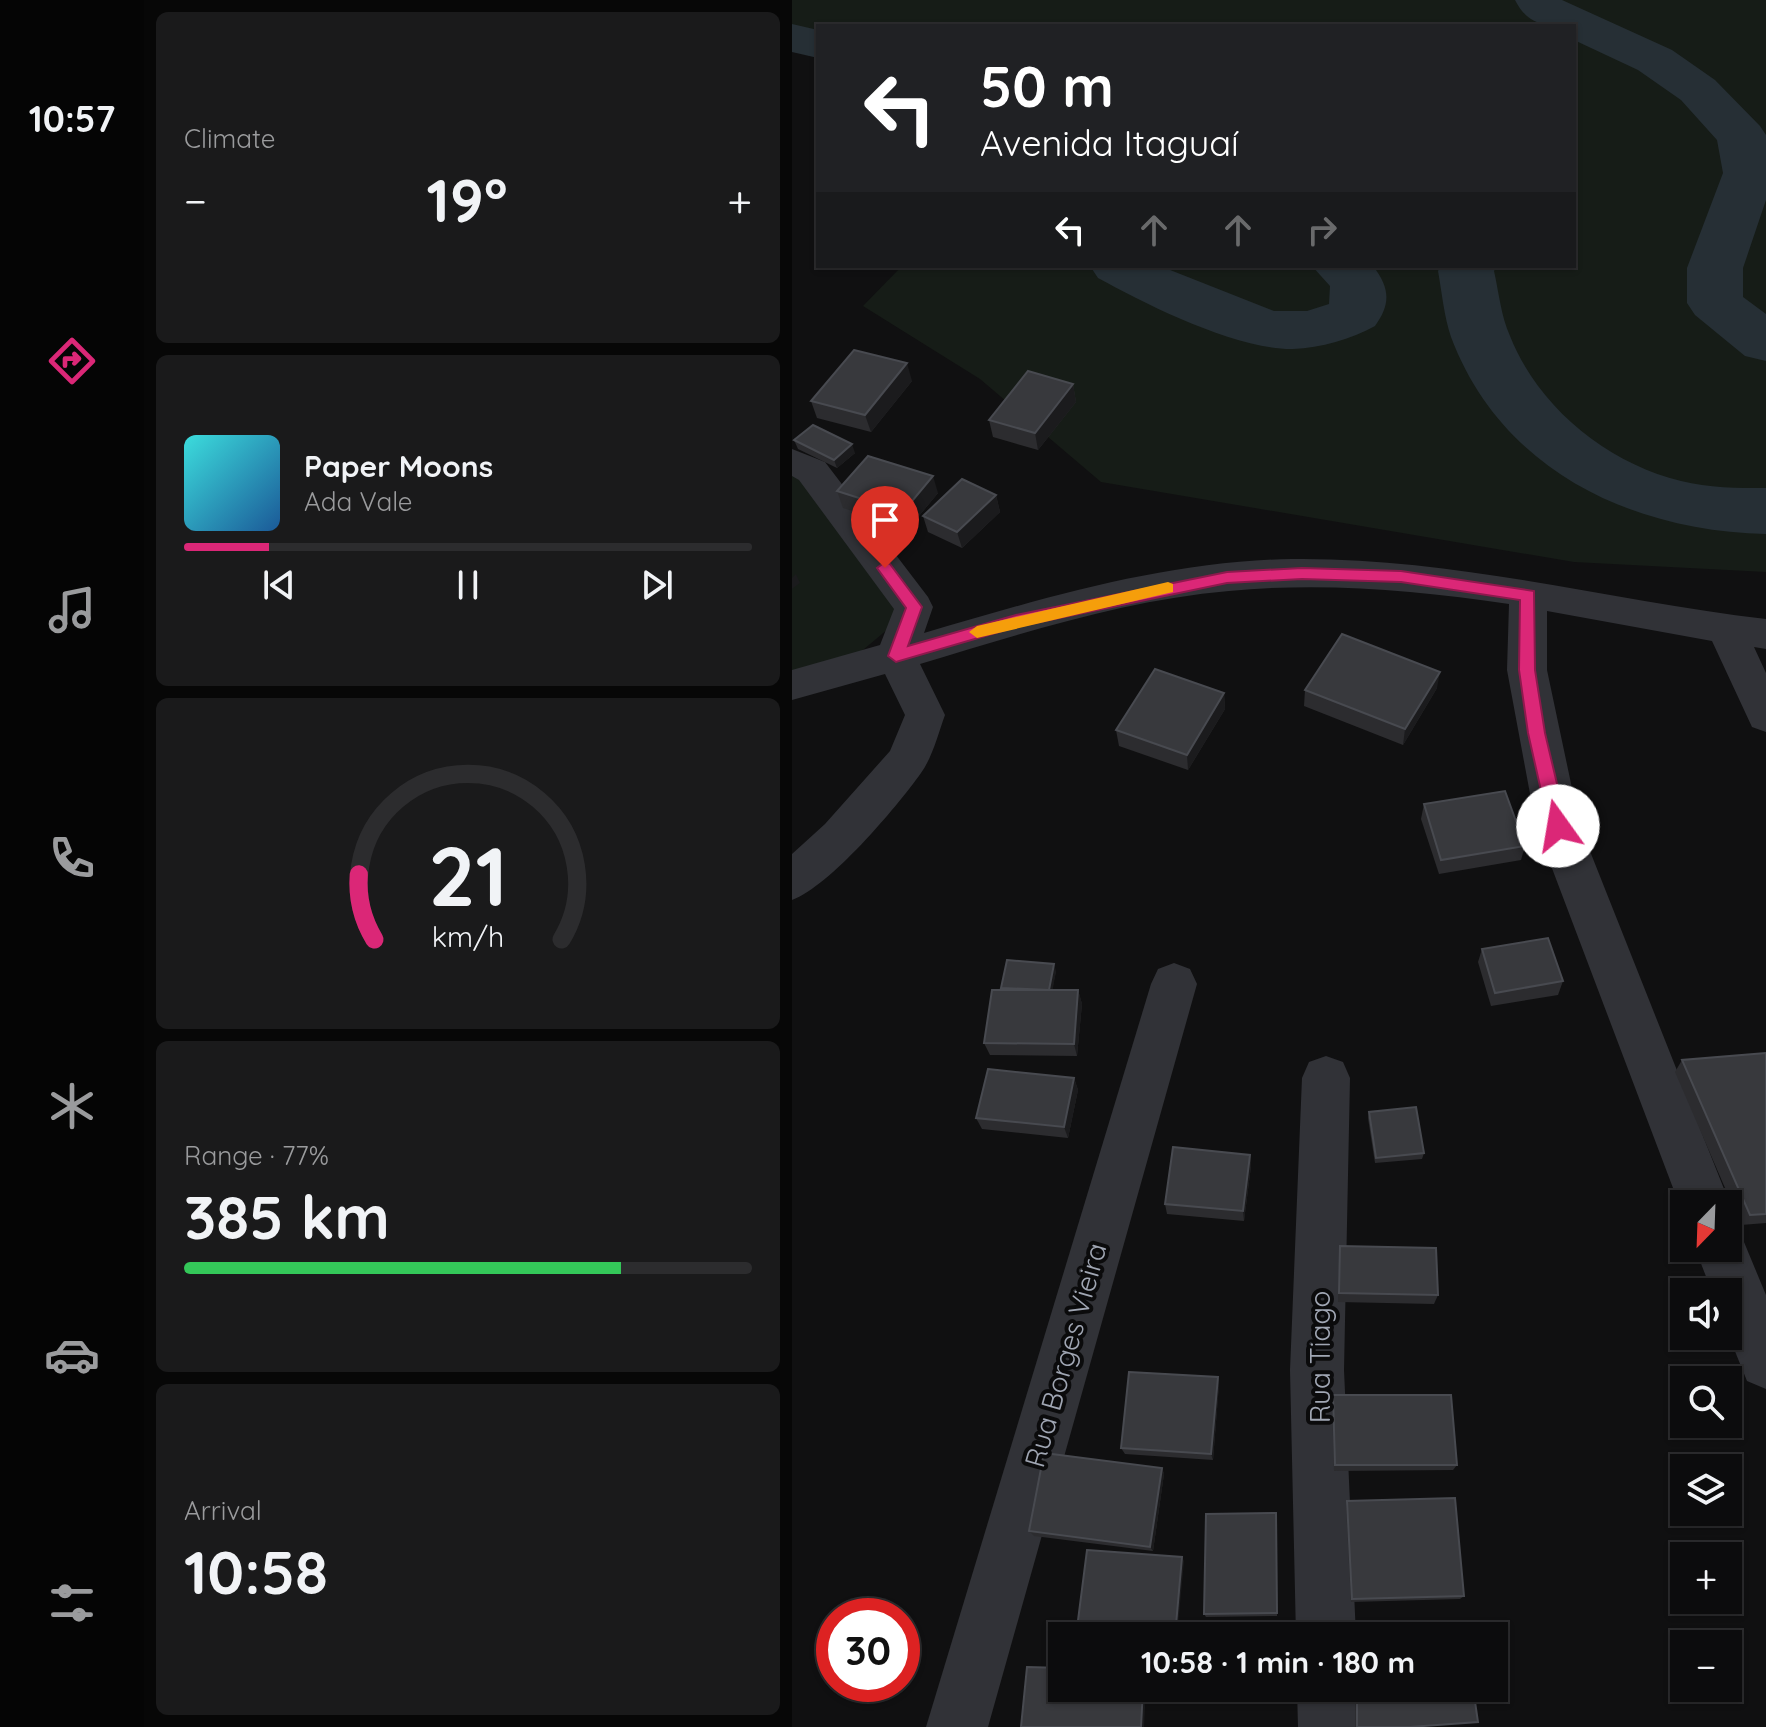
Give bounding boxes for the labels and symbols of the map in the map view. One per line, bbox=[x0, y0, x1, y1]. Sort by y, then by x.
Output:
pin bbox=[851, 486, 919, 568]
position arrow bbox=[1516, 784, 1600, 868]
north arrow bbox=[1670, 1190, 1742, 1262]
street label: Rua Borges Vieira bbox=[1016, 1239, 1114, 1471]
street label: Rua Tiago bbox=[1302, 1291, 1337, 1423]
speed limit sign: 30 bbox=[816, 1598, 920, 1702]

